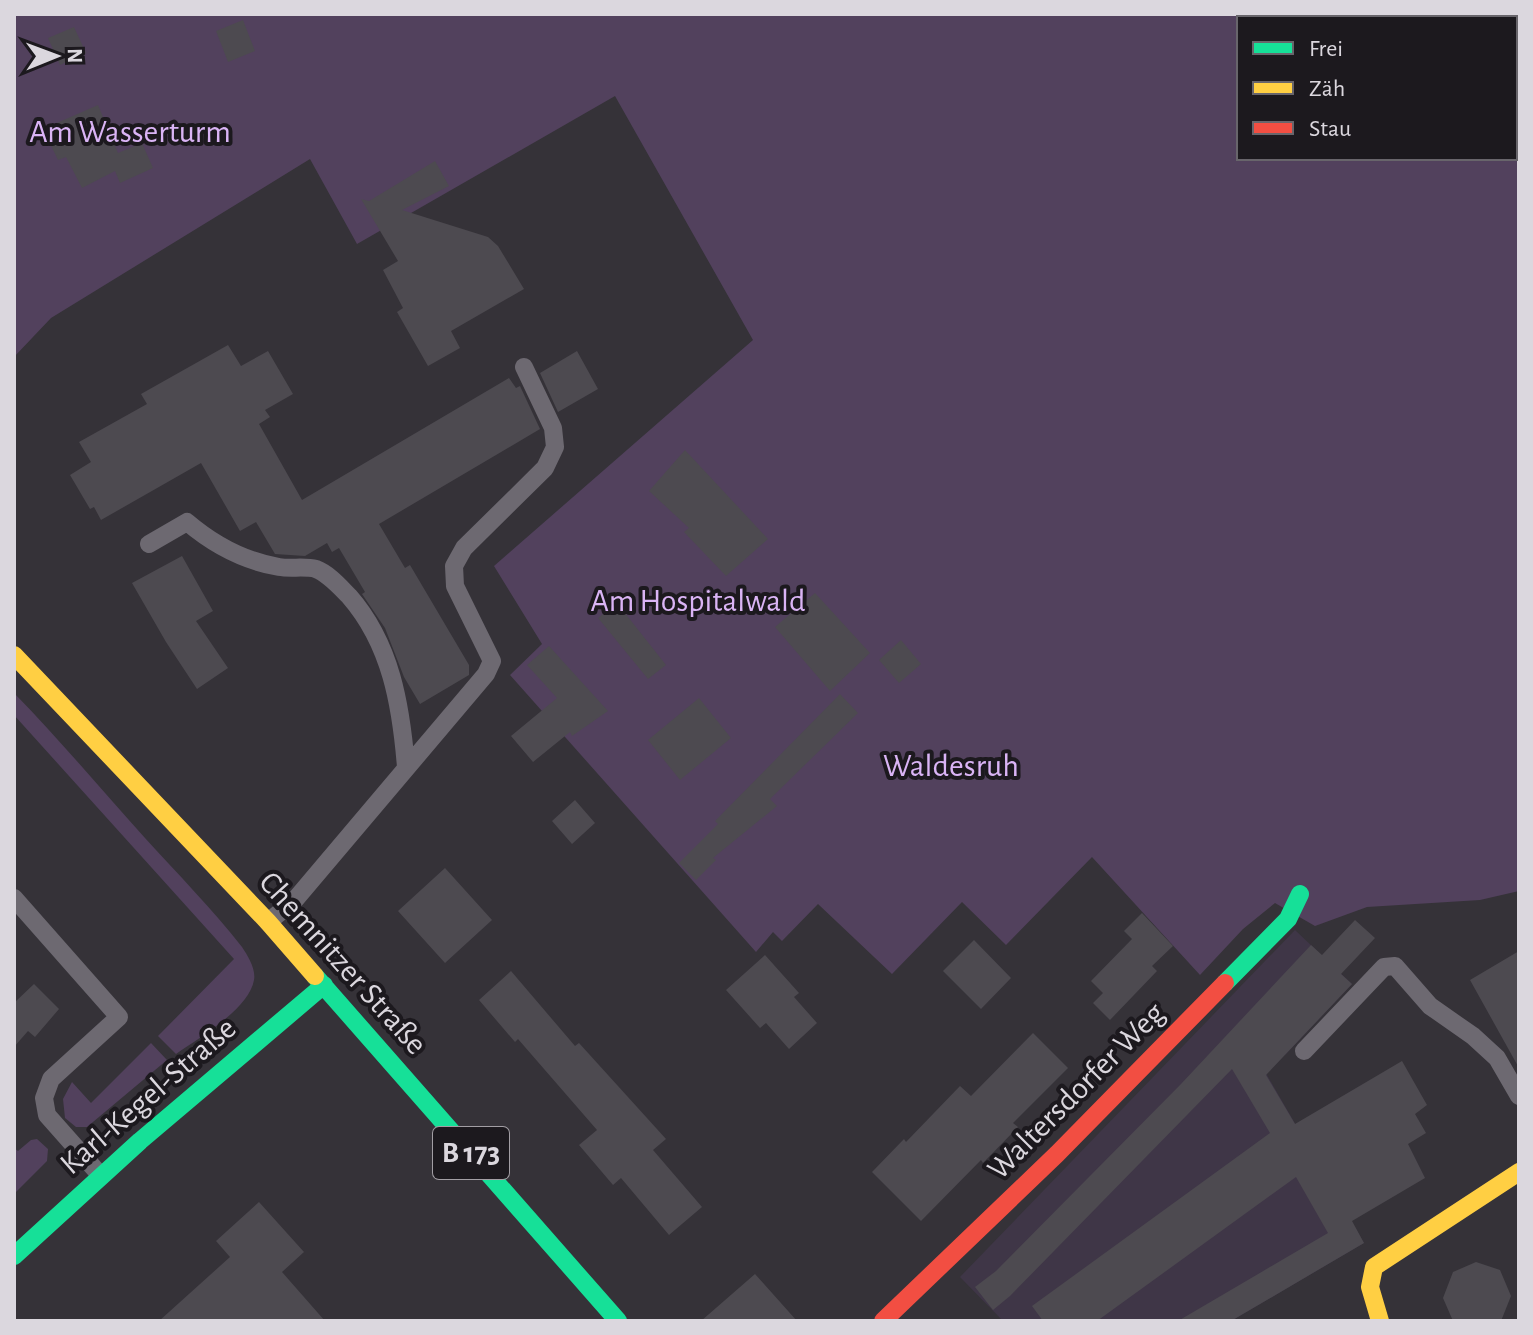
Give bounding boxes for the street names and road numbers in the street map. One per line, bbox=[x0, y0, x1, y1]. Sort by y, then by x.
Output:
street label: Chemnitzer Straße bbox=[253, 866, 433, 1060]
street label: Waltersdorfer Weg bbox=[982, 996, 1171, 1185]
street label: Karl-Kegel-Straße bbox=[54, 1012, 242, 1180]
road number: B 173 bbox=[433, 1127, 509, 1179]

